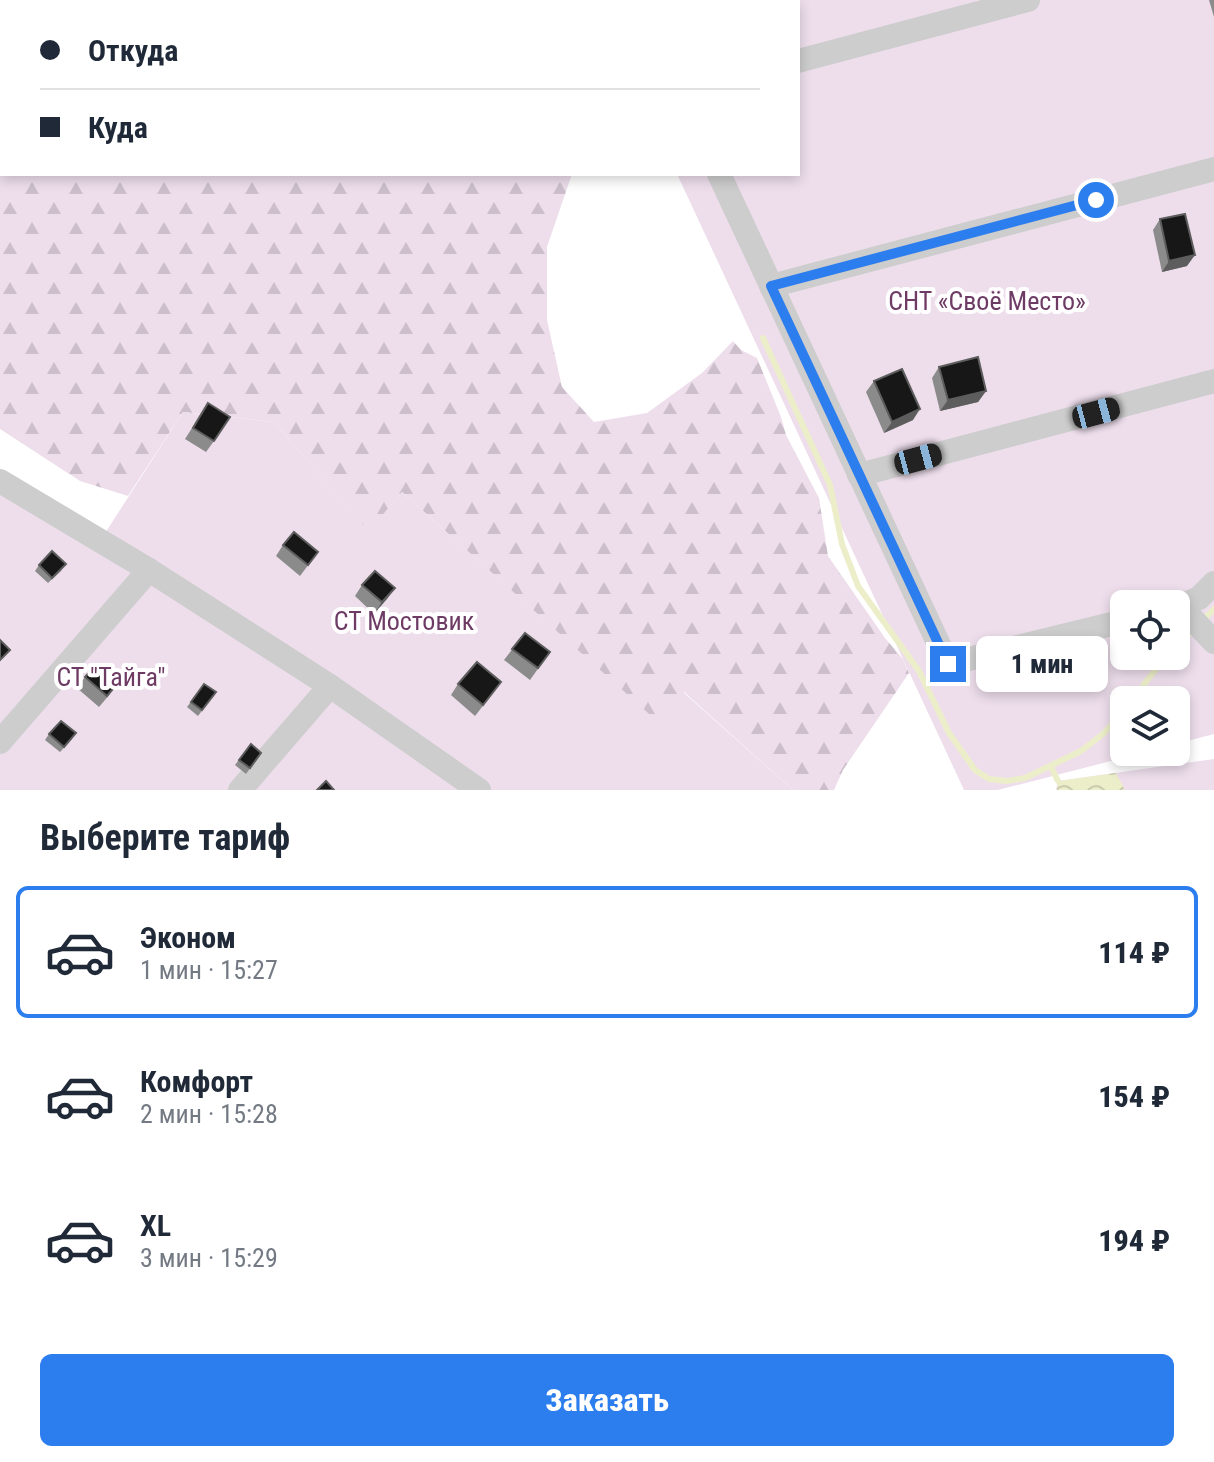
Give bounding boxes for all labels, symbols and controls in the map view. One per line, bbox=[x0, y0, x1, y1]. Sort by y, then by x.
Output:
text: Откуда bbox=[88, 33, 178, 68]
text: Куда bbox=[88, 110, 148, 145]
route start bbox=[1078, 182, 1114, 218]
park label: СНТ «Своё Место» bbox=[888, 286, 1086, 316]
car bbox=[1070, 395, 1122, 431]
car bbox=[892, 441, 944, 477]
map controls bbox=[1110, 590, 1190, 766]
button: locate bbox=[1110, 590, 1190, 670]
park label: СТ Мостовик bbox=[334, 606, 475, 636]
callout: 1 мин bbox=[976, 636, 1108, 692]
route end bbox=[930, 646, 966, 682]
text: 1 мин bbox=[1011, 649, 1073, 679]
park label: СТ "Тайга" bbox=[56, 662, 166, 692]
button: layers bbox=[1110, 686, 1190, 766]
text: Выберите тариф bbox=[40, 817, 290, 859]
icon: car bbox=[44, 916, 116, 988]
text: Эконом bbox=[140, 920, 236, 955]
text: 114 ₽ bbox=[1098, 935, 1170, 970]
text: 1 мин · 15:27 bbox=[140, 955, 278, 985]
icon: car bbox=[44, 1060, 116, 1132]
text: Комфорт bbox=[140, 1064, 253, 1099]
text: 154 ₽ bbox=[1098, 1079, 1170, 1114]
text: 2 мин · 15:28 bbox=[140, 1099, 278, 1129]
icon: car bbox=[44, 1204, 116, 1276]
text: XL bbox=[140, 1208, 171, 1243]
text: 194 ₽ bbox=[1098, 1223, 1170, 1258]
text: 3 мин · 15:29 bbox=[140, 1243, 278, 1273]
button: Заказать bbox=[40, 1354, 1174, 1446]

